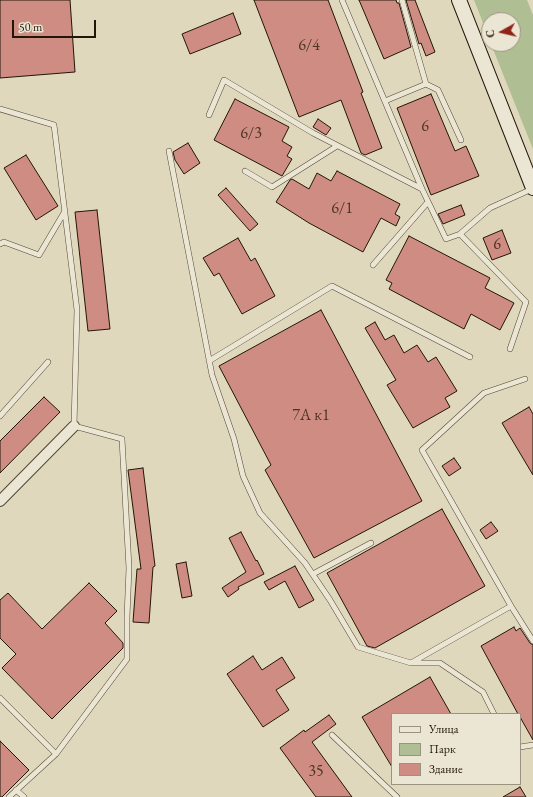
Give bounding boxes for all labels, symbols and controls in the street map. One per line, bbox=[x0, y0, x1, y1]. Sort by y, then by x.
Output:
scale bar bbox=[14, 12, 98, 38]
north arrow bbox=[481, 12, 521, 52]
text: 50 m bbox=[19, 19, 42, 35]
text: С bbox=[483, 29, 498, 38]
house number: 6/4 bbox=[298, 36, 320, 56]
house number: 6 bbox=[421, 117, 429, 137]
house number: 6/3 bbox=[240, 124, 262, 144]
house number: 6/1 bbox=[331, 199, 353, 219]
house number: 6 bbox=[493, 235, 501, 255]
house number: 7А к1 bbox=[292, 406, 330, 426]
legend bbox=[391, 713, 521, 785]
text: Улица bbox=[429, 721, 459, 737]
text: Парк bbox=[429, 741, 456, 757]
text: Здание bbox=[429, 761, 463, 777]
house number: 35 bbox=[308, 762, 324, 782]

